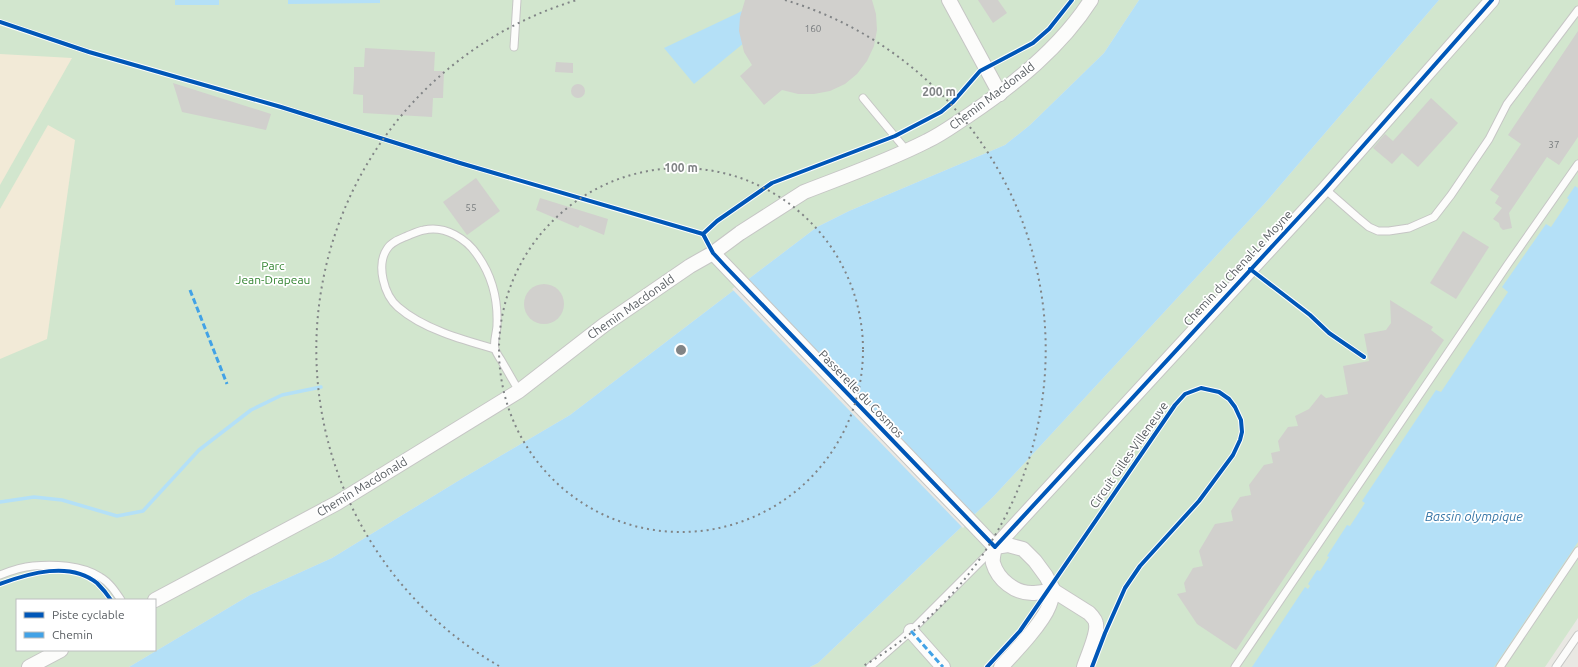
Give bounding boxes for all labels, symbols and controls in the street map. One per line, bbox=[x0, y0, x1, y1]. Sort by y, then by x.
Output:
house number: 160 bbox=[805, 23, 822, 34]
street label: Chemin Macdonald bbox=[947, 59, 1037, 132]
text: 200 m bbox=[922, 85, 956, 98]
house number: 37 bbox=[1548, 139, 1560, 150]
text: 100 m bbox=[664, 161, 698, 174]
house number: 55 bbox=[465, 202, 477, 213]
street label: Chemin du Chenal-Le Moyne bbox=[1181, 207, 1295, 328]
park label: Parc Jean-Drapeau bbox=[236, 259, 310, 286]
street label: Chemin Macdonald bbox=[585, 272, 677, 341]
centre of rings bbox=[674, 343, 688, 357]
street label: Passerelle du Cosmos bbox=[816, 347, 906, 440]
street label: Circuit Gilles-Villeneuve bbox=[1087, 399, 1170, 510]
street label: Chemin Macdonald bbox=[314, 454, 409, 519]
water label: Bassin olympique bbox=[1425, 509, 1523, 523]
legend bbox=[16, 599, 156, 651]
text: Piste cyclable bbox=[52, 608, 125, 621]
text: Chemin bbox=[52, 628, 93, 641]

